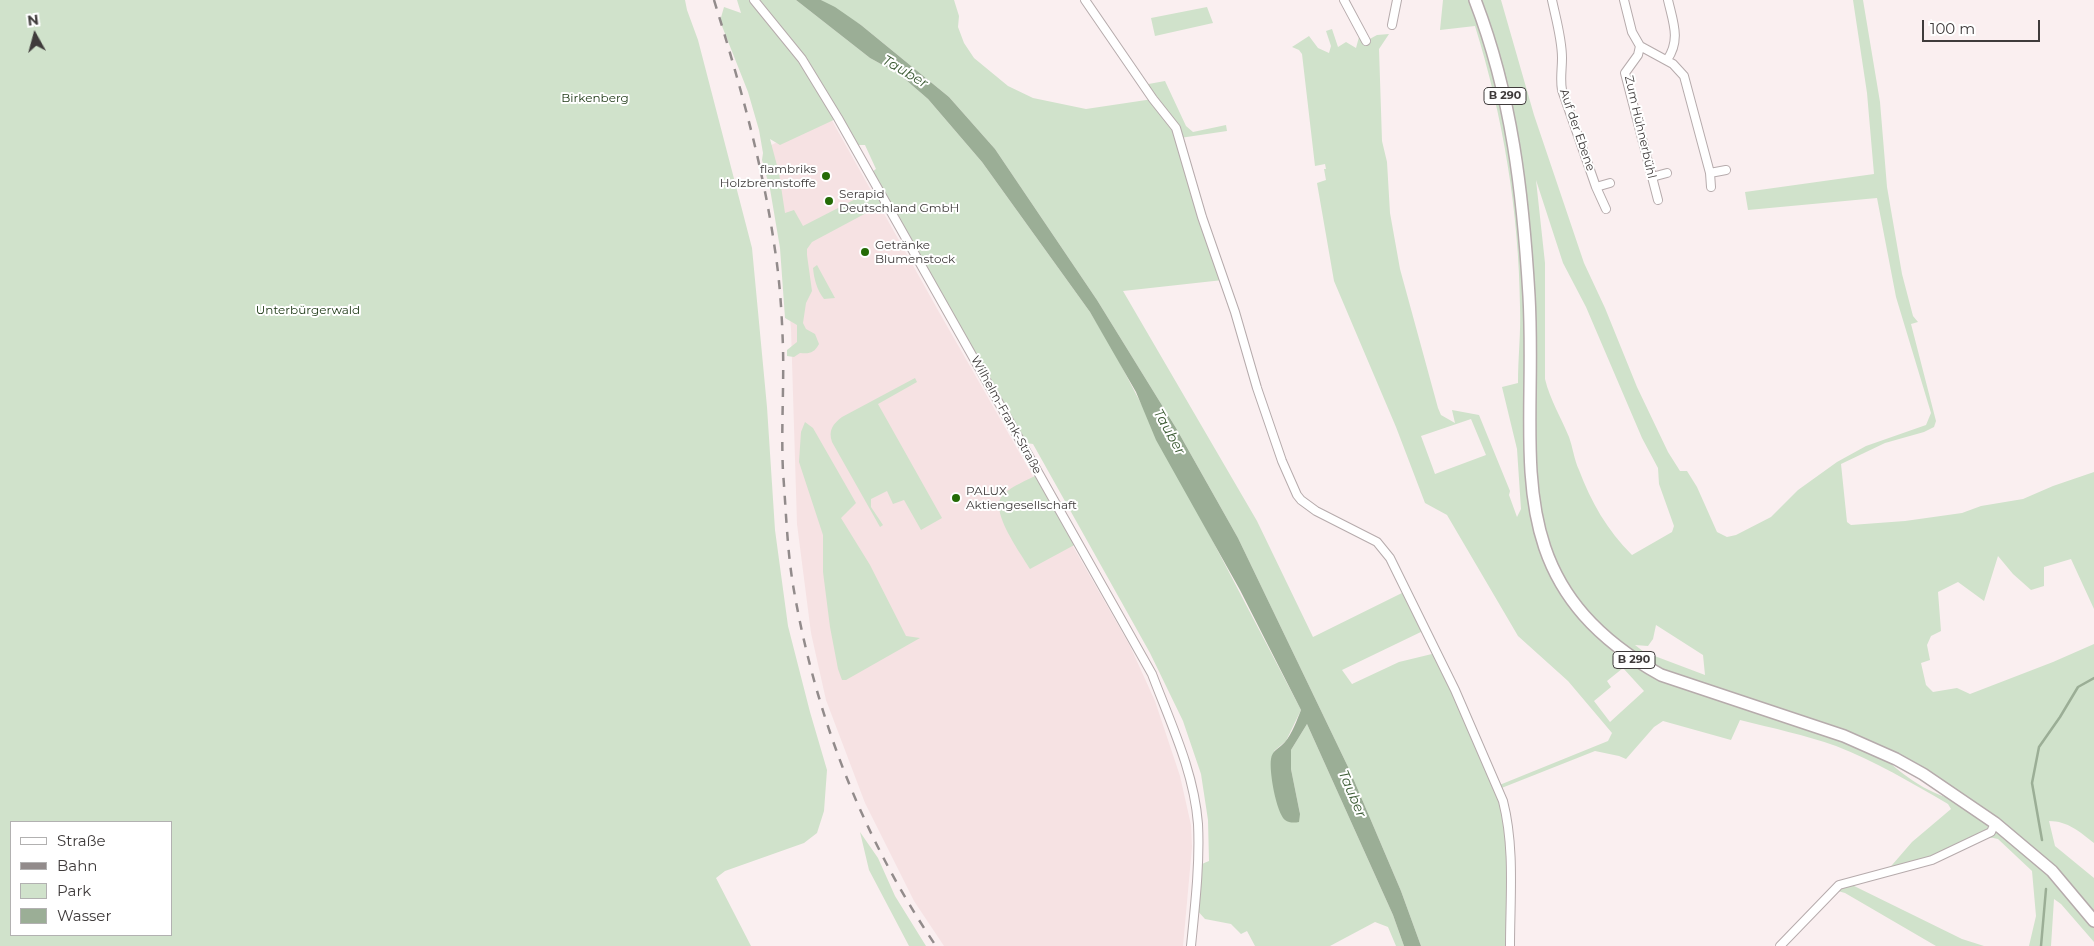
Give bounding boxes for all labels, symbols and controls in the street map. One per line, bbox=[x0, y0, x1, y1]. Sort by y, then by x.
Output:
north arrow bbox=[10, 10, 60, 60]
text: N bbox=[26, 10, 40, 30]
scale bar bbox=[1924, 10, 2042, 42]
text: 100 m bbox=[1930, 19, 1975, 38]
water label: Tauber bbox=[879, 52, 931, 92]
street label: Zum Hühnerbühl bbox=[1621, 74, 1659, 180]
street label: Auf der Ebene bbox=[1556, 87, 1598, 173]
road number: B 290 bbox=[1484, 88, 1526, 104]
park label: Birkenberg bbox=[561, 91, 629, 105]
place label: flambriks Holzbrennstoffe bbox=[720, 162, 816, 190]
marker: flambriks Holzbrennstoffe bbox=[820, 170, 832, 182]
place label: Serapid Deutschland GmbH bbox=[839, 187, 959, 215]
marker: Serapid Deutschland GmbH bbox=[823, 195, 835, 207]
place label: Getränke Blumenstock bbox=[875, 238, 955, 266]
marker: Getränke Blumenstock bbox=[859, 246, 871, 258]
park label: Unterbürgerwald bbox=[256, 303, 360, 317]
street label: Wilhelm-Frank-Straße bbox=[968, 353, 1044, 477]
water label: Tauber bbox=[1150, 406, 1188, 458]
place label: PALUX Aktiengesellschaft bbox=[966, 484, 1077, 512]
marker: PALUX Aktiengesellschaft bbox=[950, 492, 962, 504]
road number: B 290 bbox=[1613, 652, 1655, 668]
water label: Tauber bbox=[1335, 768, 1369, 820]
legend bbox=[10, 821, 172, 936]
text: Straße bbox=[57, 831, 106, 850]
text: Bahn bbox=[57, 856, 97, 875]
text: Park bbox=[57, 881, 91, 900]
text: Wasser bbox=[57, 906, 111, 925]

